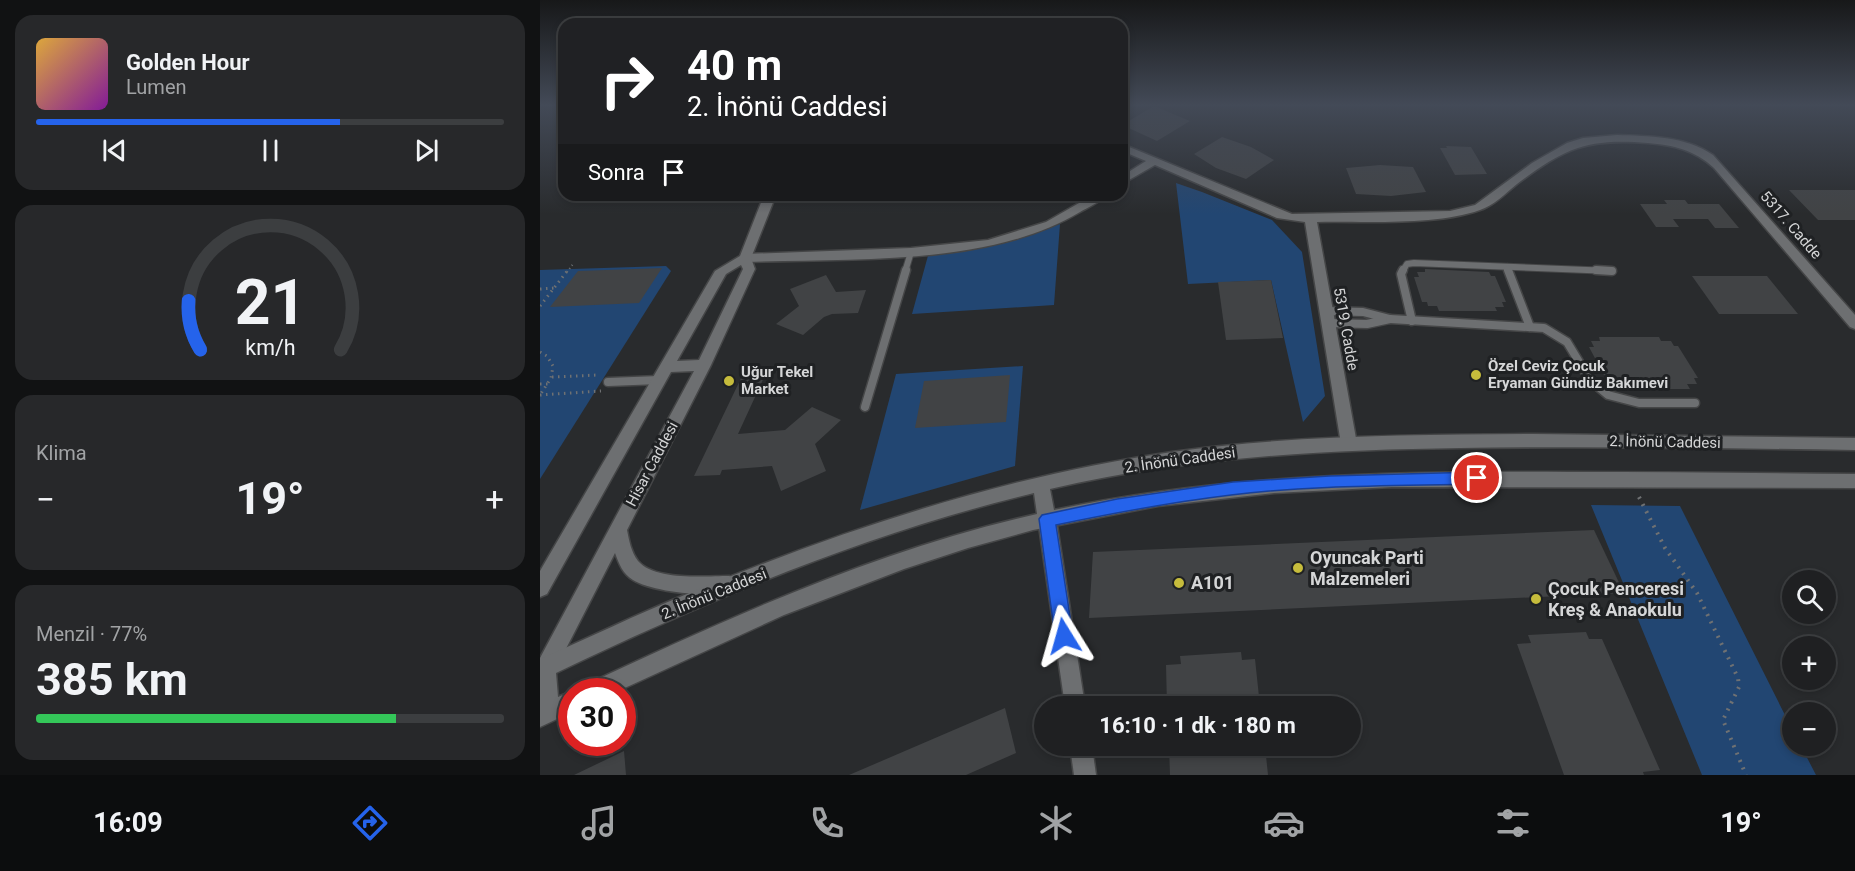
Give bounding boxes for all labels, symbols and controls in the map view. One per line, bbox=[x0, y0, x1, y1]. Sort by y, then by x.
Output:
text: 40 m bbox=[687, 41, 782, 90]
icon: right bbox=[588, 42, 666, 120]
text: Golden Hour bbox=[126, 50, 250, 75]
text: Lumen bbox=[126, 75, 187, 99]
text: 2. İnönü Caddesi bbox=[687, 91, 888, 123]
icon: previous bbox=[98, 134, 131, 167]
icon: pause bbox=[254, 134, 287, 167]
icon: next bbox=[410, 134, 443, 167]
icon: arrive bbox=[657, 156, 690, 189]
text: Sonra bbox=[588, 160, 645, 185]
street label: 5317. Cadde bbox=[1757, 187, 1825, 263]
text: 21 bbox=[234, 266, 306, 339]
street label: 5319. Cadde bbox=[1330, 286, 1362, 372]
text: km/h bbox=[245, 335, 295, 360]
place label: Özel Ceviz Çocuk Eryaman Gündüz Bakımevi bbox=[1488, 357, 1668, 392]
place label: Uğur Tekel Market bbox=[741, 363, 813, 398]
marker: Özel Ceviz Çocuk Eryaman Gündüz Bakımevi bbox=[1469, 368, 1483, 382]
marker: Uğur Tekel Market bbox=[722, 374, 736, 388]
street label: Hisar Caddesi bbox=[622, 419, 682, 509]
street label: 2. İnönü Caddesi bbox=[1609, 432, 1721, 452]
text: Klima bbox=[36, 441, 87, 465]
street label: 2. İnönü Caddesi bbox=[1124, 443, 1236, 477]
pin bbox=[1451, 452, 1502, 503]
icon: arrive bbox=[1460, 461, 1493, 494]
text: 19° bbox=[235, 472, 305, 525]
text: − bbox=[36, 480, 55, 519]
text: + bbox=[485, 480, 504, 519]
place label: Oyuncak Parti Malzemeleri bbox=[1310, 547, 1424, 589]
marker: Oyuncak Parti Malzemeleri bbox=[1291, 561, 1305, 575]
street label: 2. İnönü Caddesi bbox=[659, 565, 769, 623]
map controls bbox=[1782, 570, 1836, 756]
button: search bbox=[1782, 570, 1836, 624]
place label: A101 bbox=[1191, 572, 1234, 593]
marker: A101 bbox=[1172, 576, 1186, 590]
place label: Çocuk Penceresi Kreş & Anaokulu bbox=[1548, 578, 1684, 620]
marker: Çocuk Penceresi Kreş & Anaokulu bbox=[1529, 592, 1543, 606]
position arrow bbox=[1032, 604, 1096, 668]
text: Menzil · 77% bbox=[36, 622, 147, 646]
button: + bbox=[1782, 636, 1836, 690]
text: 385 km bbox=[36, 653, 188, 706]
speed limit sign: 30 bbox=[558, 678, 636, 756]
button: − bbox=[1782, 702, 1836, 756]
text: 16:10 · 1 dk · 180 m bbox=[1099, 713, 1296, 738]
icon: directions bbox=[349, 802, 391, 844]
icon: music bbox=[578, 802, 620, 844]
icon: phone bbox=[806, 802, 848, 844]
icon: climate bbox=[1035, 802, 1077, 844]
icon: car bbox=[1263, 802, 1305, 844]
icon: filters bbox=[1492, 802, 1534, 844]
text: 16:09 bbox=[93, 807, 163, 839]
text: 19° bbox=[1720, 807, 1762, 839]

